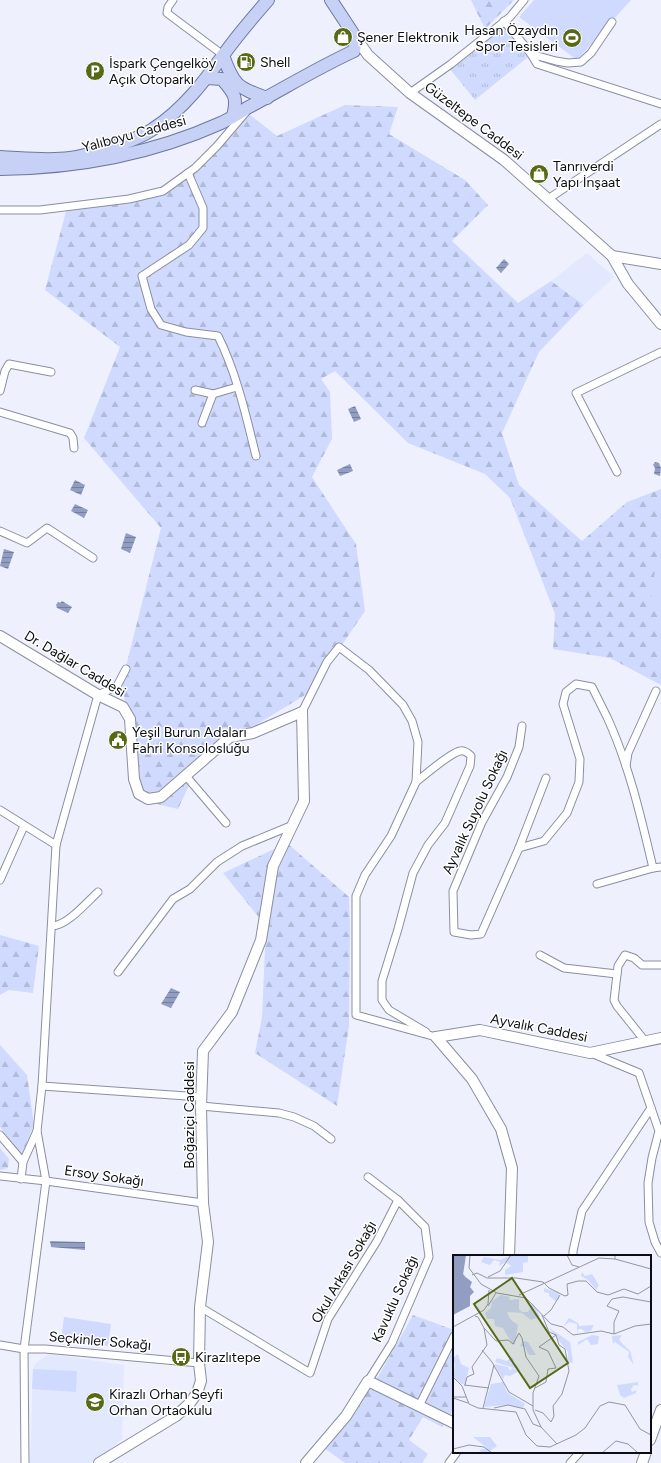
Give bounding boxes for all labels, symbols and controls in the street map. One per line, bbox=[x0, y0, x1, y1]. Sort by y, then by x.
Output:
place label: Hasan Özaydın Spor Tesisleri bbox=[464, 22, 558, 55]
shop icon: Şener Elektronik bbox=[332, 26, 354, 48]
sports icon: Hasan Özaydın Spor Tesisleri bbox=[561, 27, 583, 49]
place label: Şener Elektronik bbox=[357, 29, 459, 46]
fuel station icon: Shell bbox=[235, 51, 257, 73]
place label: Shell bbox=[260, 54, 290, 71]
place label: İspark Çengelköy Açık Otoparkı bbox=[109, 55, 217, 88]
parking icon: İspark Çengelköy Açık Otoparkı bbox=[84, 60, 106, 82]
street label: Güzeltepe Caddesi bbox=[421, 78, 527, 164]
street label: Yalıboyu Caddesi bbox=[80, 112, 188, 156]
place label: Tanrıverdi Yapı İnşaat bbox=[553, 158, 621, 191]
shop icon: Tanrıverdi Yapı İnşaat bbox=[528, 163, 550, 185]
street label: Dr. Dağlar Caddesi bbox=[21, 627, 129, 701]
place label: Yeşil Burun Adaları Fahri Konsolosluğu bbox=[132, 724, 250, 757]
public building icon: Yeşil Burun Adaları Fahri Konsolosluğu bbox=[107, 729, 129, 751]
street label: Ayvalık Suyolu Sokağı bbox=[439, 747, 511, 877]
street label: Ayvalık Caddesi bbox=[489, 1010, 589, 1046]
street label: Boğaziçi Caddesi bbox=[181, 1061, 198, 1169]
street label: Ersoy Sokağı bbox=[63, 1162, 145, 1190]
street label: Okul Arkası Sokağı bbox=[308, 1218, 380, 1326]
street label: Kavuklu Sokağı bbox=[368, 1253, 422, 1345]
inset map bbox=[453, 1255, 651, 1453]
street label: Seçkinler Sokağı bbox=[48, 1328, 152, 1354]
bus stop icon: Kirazlıtepe bbox=[170, 1346, 192, 1368]
place label: Kirazlıtepe bbox=[195, 1349, 261, 1366]
place label: Kirazlı Orhan Seyfi Orhan Ortaokulu bbox=[109, 1386, 223, 1419]
school or university icon: Kirazlı Orhan Seyfi Orhan Ortaokulu bbox=[84, 1391, 106, 1413]

